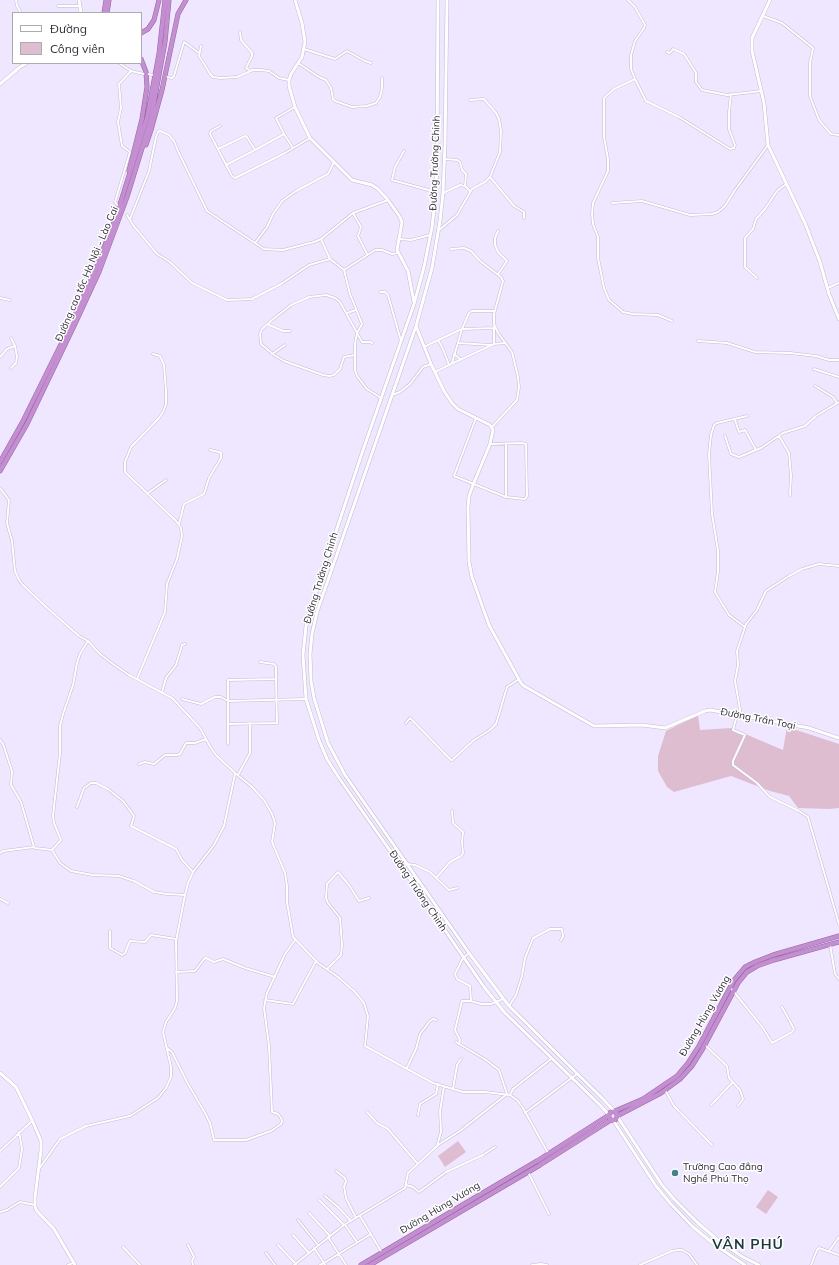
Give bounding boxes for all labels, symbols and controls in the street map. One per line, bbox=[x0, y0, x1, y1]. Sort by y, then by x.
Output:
legend bbox=[12, 12, 142, 64]
text: Đường bbox=[50, 21, 87, 36]
text: Công viên bbox=[50, 41, 105, 56]
street label: Đường Trường Chinh bbox=[427, 115, 443, 211]
street label: Đường cao tốc Hà Nội - Lào Cai bbox=[53, 205, 121, 343]
street label: Đường Trường Chinh bbox=[301, 531, 341, 625]
street label: Đường Trần Toại bbox=[719, 706, 797, 732]
street label: Đường Trường Chinh bbox=[386, 848, 450, 934]
street label: Đường Hùng Vương bbox=[677, 973, 733, 1059]
place label: Trường Cao đẳng Nghề Phú Thọ bbox=[683, 1161, 763, 1184]
marker: Trường Cao đẳng Nghề Phú Thọ bbox=[670, 1168, 680, 1178]
street label: Đường Hùng Vương bbox=[398, 1179, 482, 1237]
district label: VÂN PHÚ bbox=[712, 1237, 784, 1253]

